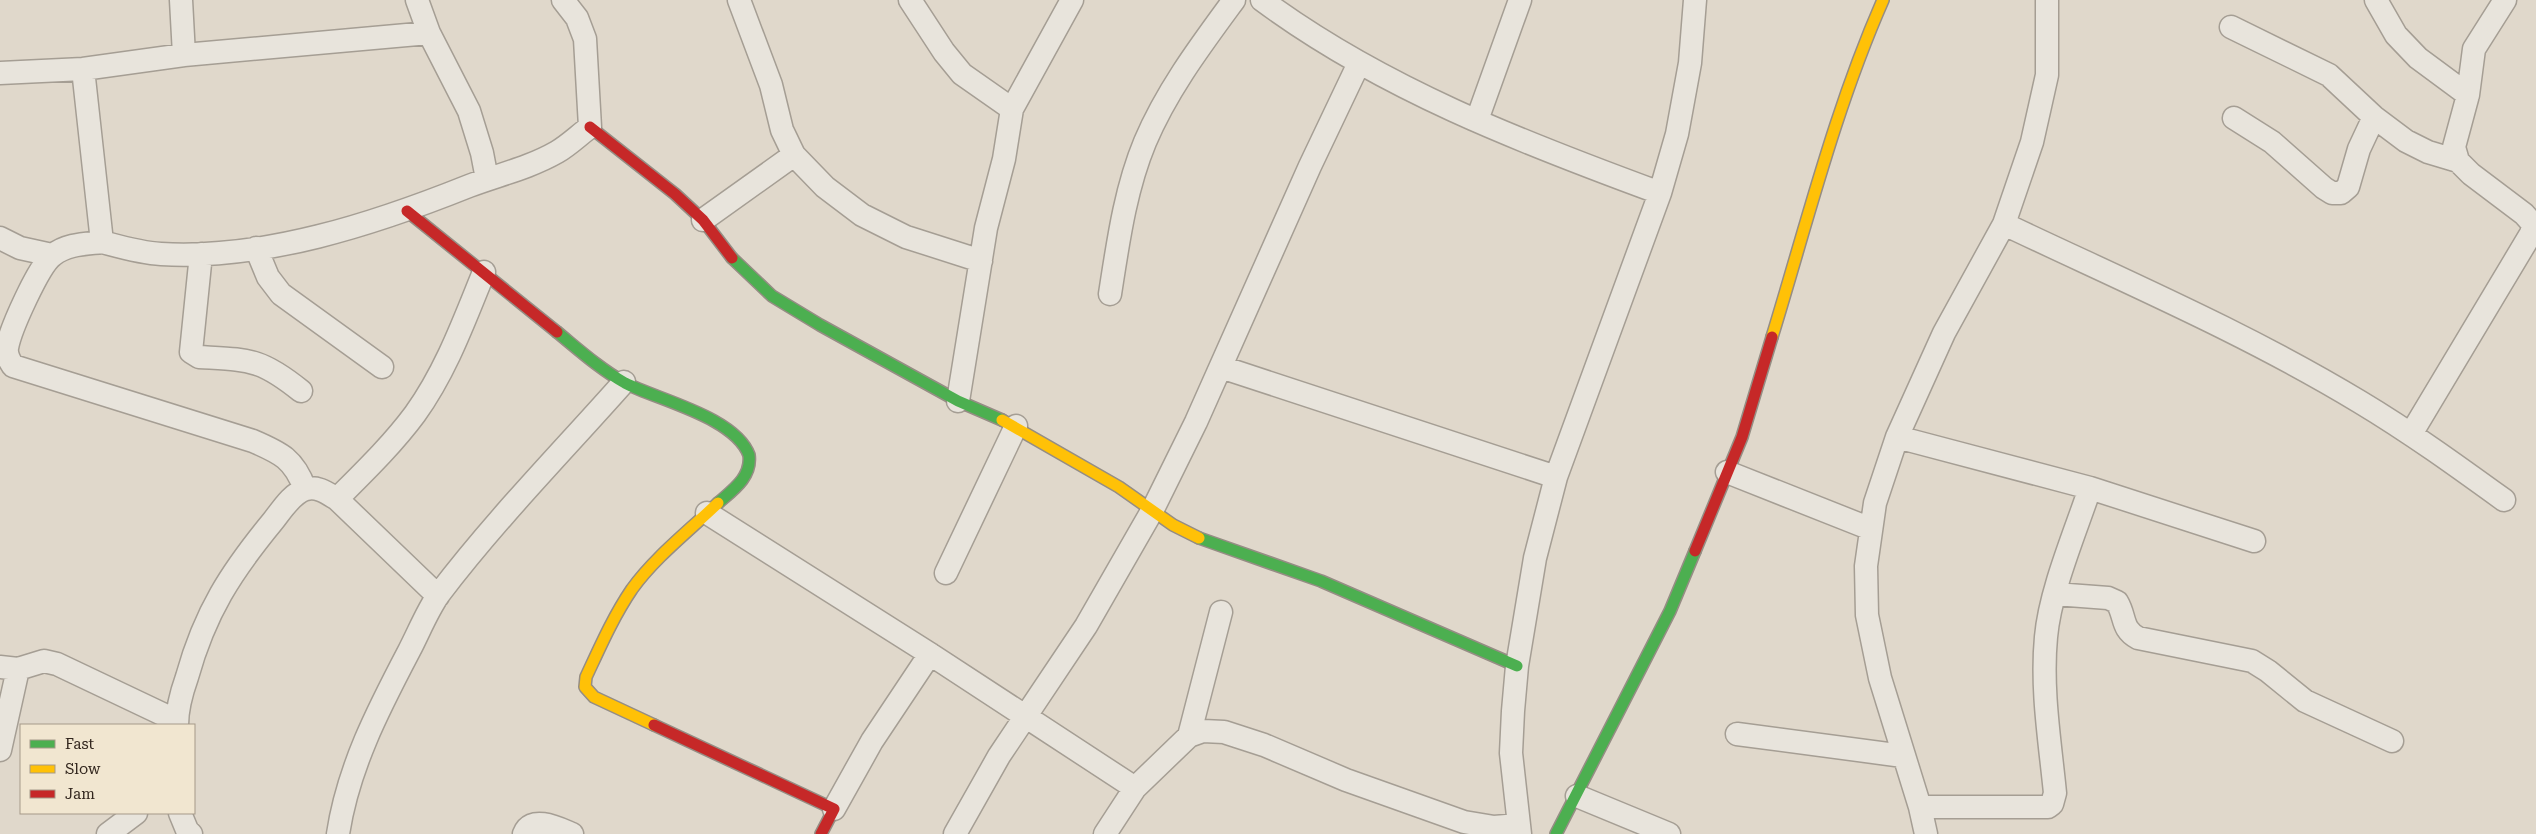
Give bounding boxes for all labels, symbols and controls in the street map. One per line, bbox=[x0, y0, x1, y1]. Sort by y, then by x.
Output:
legend bbox=[20, 724, 195, 814]
text: Fast bbox=[65, 735, 95, 753]
text: Slow bbox=[65, 760, 101, 778]
text: Jam bbox=[65, 785, 95, 803]

